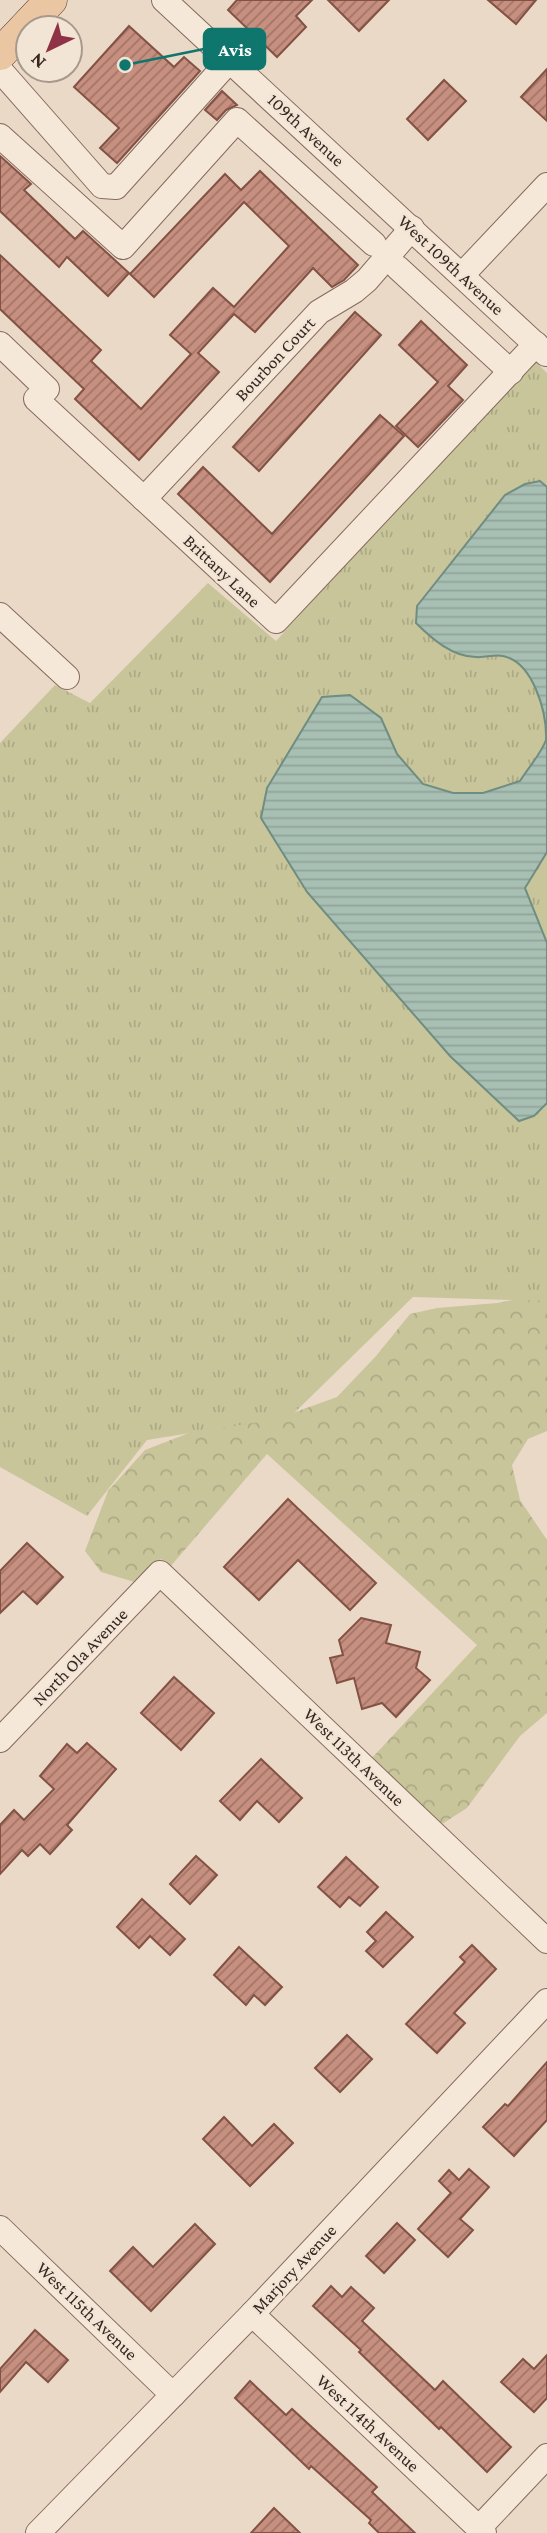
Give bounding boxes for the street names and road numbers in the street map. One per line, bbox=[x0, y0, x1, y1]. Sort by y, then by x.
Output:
street label: 109th Avenue bbox=[264, 90, 348, 171]
street label: West 109th Avenue bbox=[394, 211, 508, 319]
street label: Bourbon Court bbox=[231, 312, 320, 405]
street label: Brittany Lane bbox=[180, 531, 264, 612]
street label: North Ola Avenue bbox=[28, 1604, 132, 1710]
street label: West 113th Avenue bbox=[299, 1704, 409, 1810]
street label: Marjory Avenue bbox=[248, 2220, 341, 2318]
street label: West 115th Avenue bbox=[32, 2258, 142, 2364]
street label: West 114th Avenue bbox=[312, 2370, 424, 2476]

